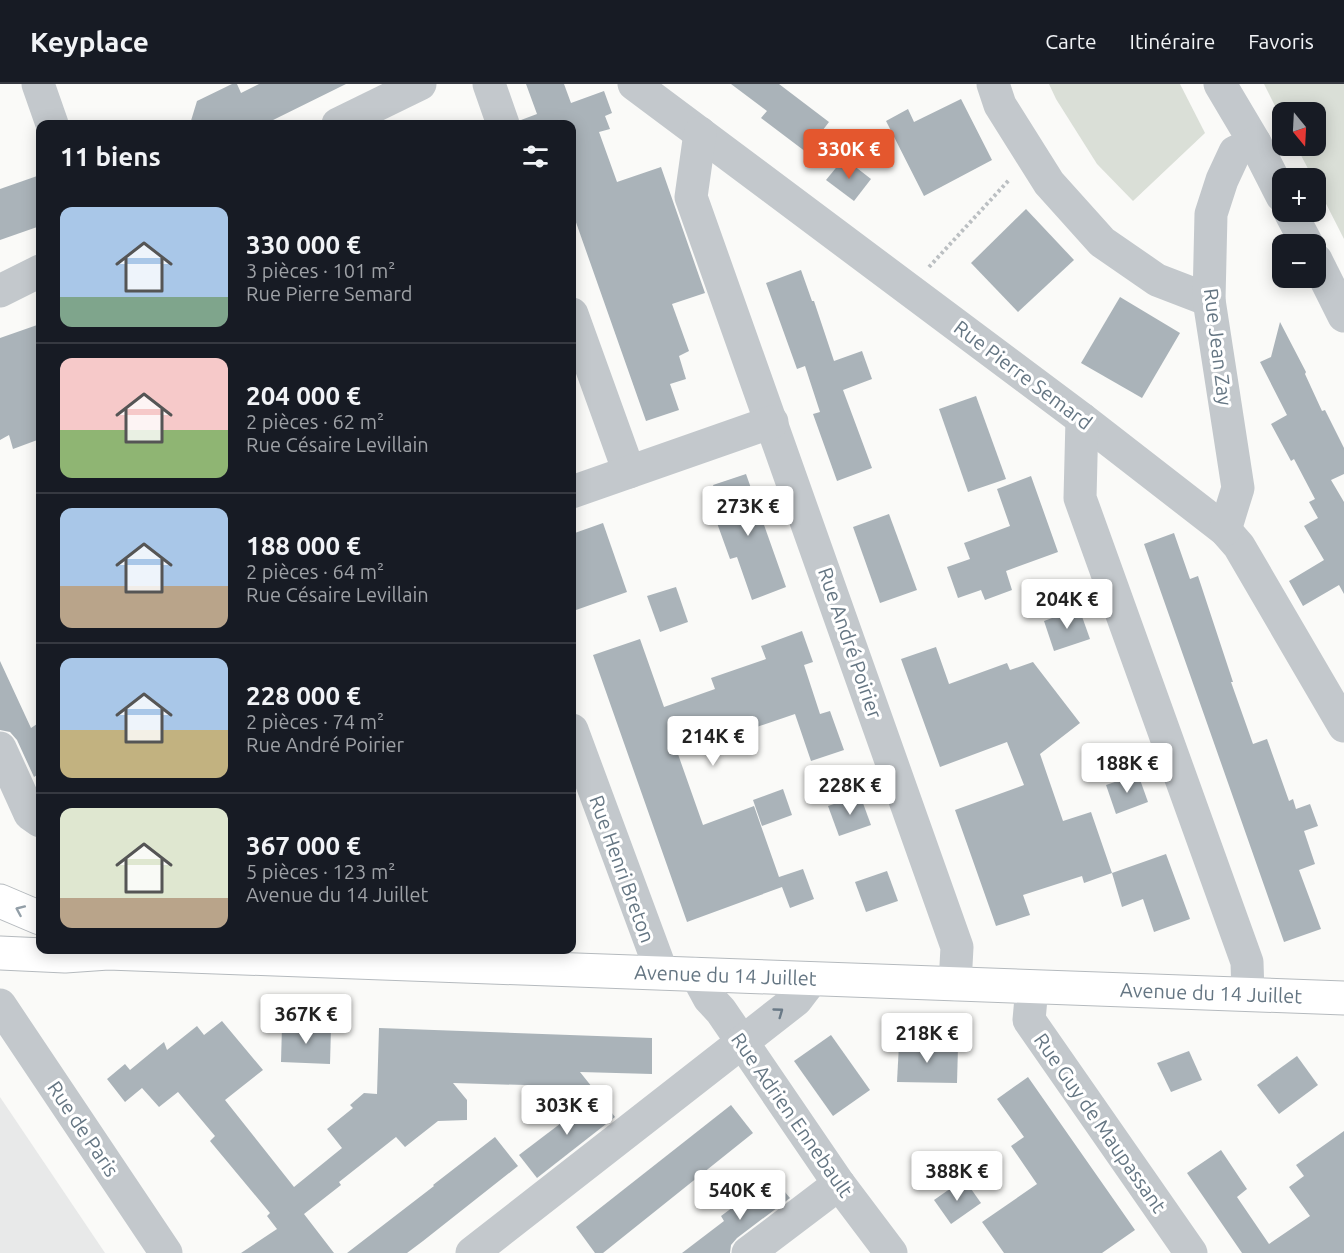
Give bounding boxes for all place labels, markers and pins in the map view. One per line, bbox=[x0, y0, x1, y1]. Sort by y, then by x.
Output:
pin: 330K € bbox=[800, 129, 898, 180]
pin: 273K € bbox=[699, 486, 797, 537]
pin: 204K € bbox=[1018, 579, 1116, 630]
pin: 214K € bbox=[664, 716, 762, 767]
pin: 188K € bbox=[1078, 743, 1176, 794]
pin: 228K € bbox=[801, 765, 899, 816]
pin: 367K € bbox=[257, 994, 355, 1045]
pin: 218K € bbox=[878, 1013, 976, 1064]
pin: 303K € bbox=[518, 1085, 616, 1136]
pin: 388K € bbox=[908, 1151, 1006, 1202]
pin: 540K € bbox=[691, 1170, 789, 1221]

